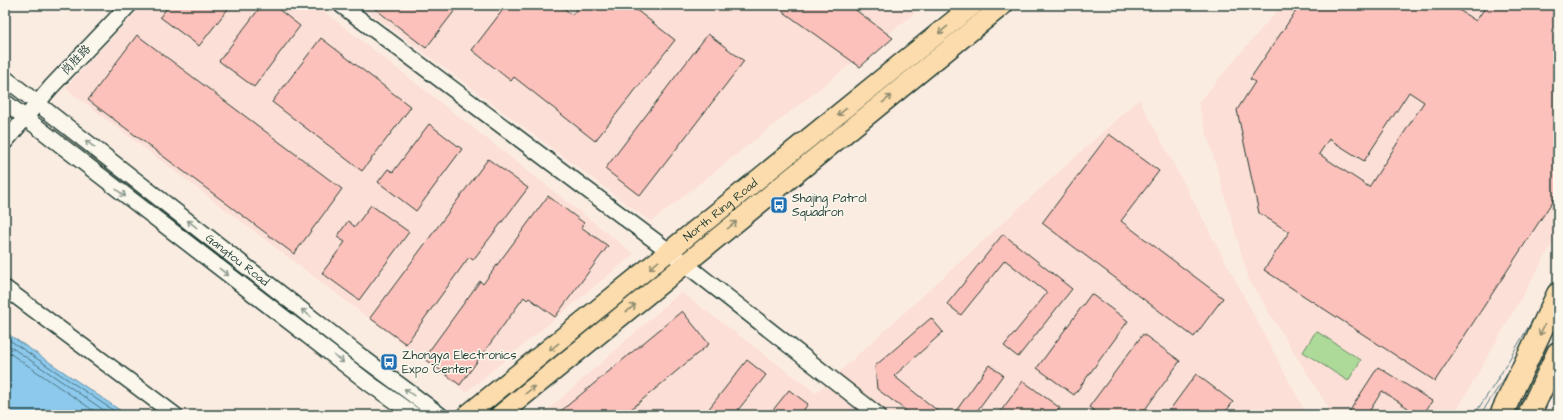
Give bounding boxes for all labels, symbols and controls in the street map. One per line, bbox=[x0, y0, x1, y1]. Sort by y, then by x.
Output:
one-way arrow bbox=[937, 25, 948, 34]
street label: 岗胜路 bbox=[57, 41, 95, 79]
one-way arrow bbox=[881, 95, 892, 104]
one-way arrow bbox=[837, 107, 847, 116]
one-way arrow bbox=[84, 140, 95, 148]
street label: North Ring Road bbox=[679, 174, 761, 245]
one-way arrow bbox=[116, 188, 127, 197]
place label: Shajing Patrol Squadron bbox=[792, 190, 867, 221]
bus stop icon: Shajing Patrol Squadron bbox=[769, 195, 789, 215]
one-way arrow bbox=[187, 220, 198, 228]
one-way arrow bbox=[726, 221, 737, 230]
street label: Gangtou Road bbox=[202, 229, 273, 290]
one-way arrow bbox=[649, 260, 660, 269]
one-way arrow bbox=[219, 267, 230, 276]
one-way arrow bbox=[625, 303, 636, 312]
one-way arrow bbox=[300, 308, 311, 317]
one-way arrow bbox=[1538, 323, 1545, 335]
one-way arrow bbox=[548, 342, 559, 351]
place label: Zhongya Electronics Expo Center bbox=[402, 347, 517, 378]
bus stop icon: Zhongya Electronics Expo Center bbox=[379, 352, 399, 372]
one-way arrow bbox=[333, 355, 344, 364]
one-way arrow bbox=[524, 385, 535, 394]
one-way arrow bbox=[403, 387, 414, 396]

